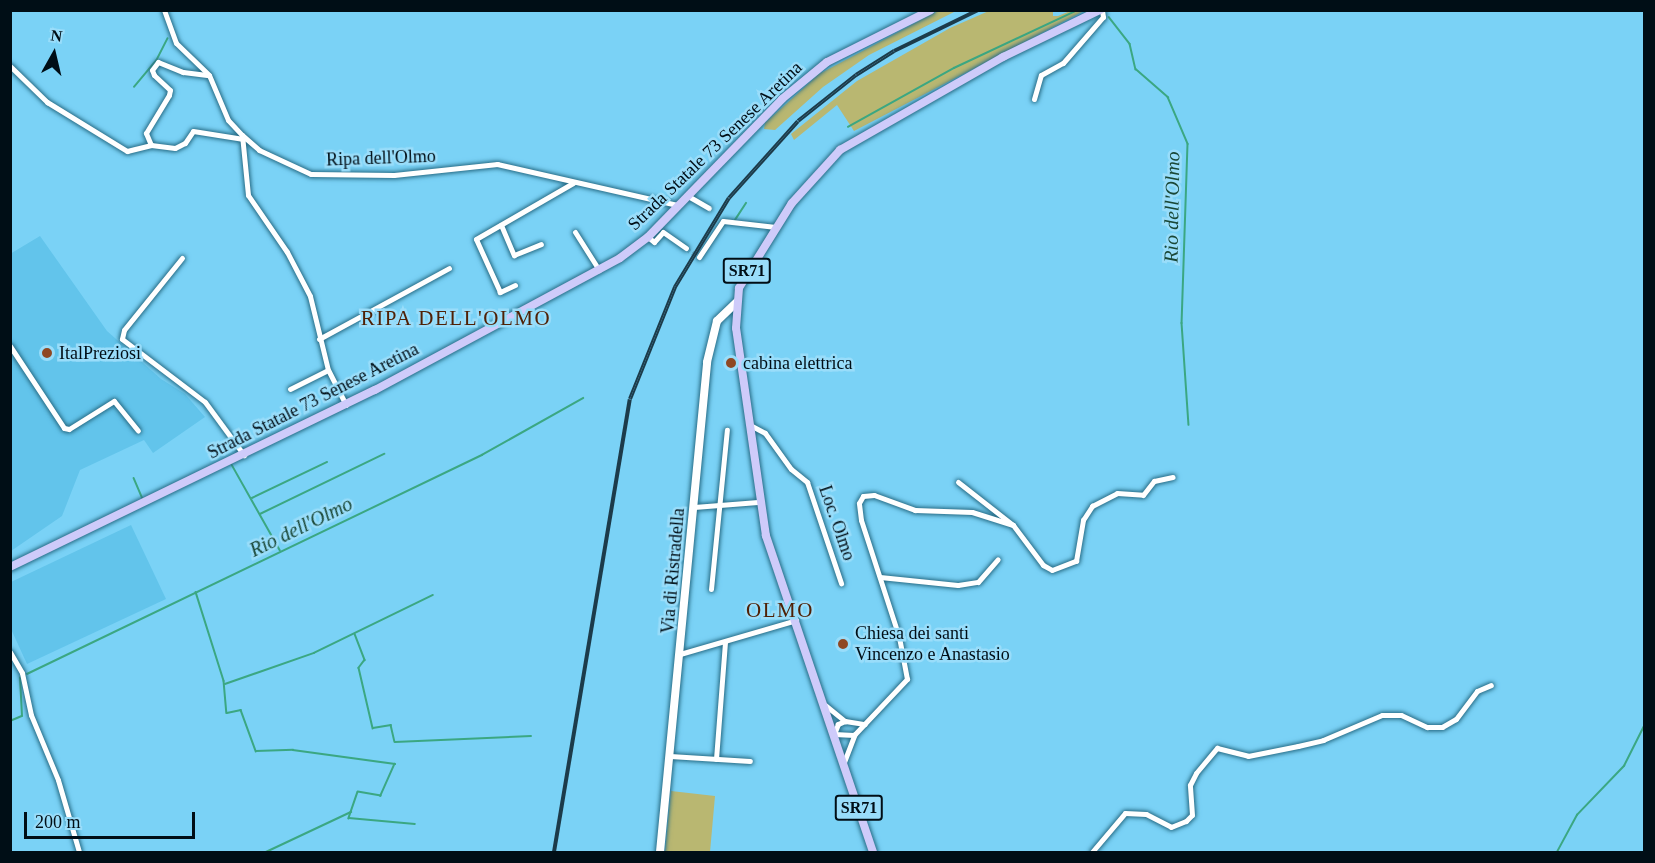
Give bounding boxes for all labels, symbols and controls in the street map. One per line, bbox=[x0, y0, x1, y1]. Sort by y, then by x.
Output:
north arrow bbox=[24, 24, 84, 84]
text: N bbox=[50, 26, 63, 45]
street label: Strada Statale 73 Senese Aretina bbox=[623, 57, 807, 235]
street label: Ripa dell'Olmo bbox=[326, 145, 436, 171]
water label: Rio dell'Olmo bbox=[1159, 151, 1185, 263]
road number: SR71 bbox=[722, 258, 772, 284]
district label: RIPA DELL'OLMO bbox=[360, 305, 552, 331]
street label: Strada Statale 73 Senese Aretina bbox=[203, 338, 423, 464]
place label: ItalPreziosi bbox=[59, 342, 141, 364]
marker: ItalPreziosi bbox=[40, 346, 54, 360]
place label: cabina elettrica bbox=[743, 352, 852, 374]
marker: cabina elettrica bbox=[724, 356, 738, 370]
street label: Loc. Olmo bbox=[814, 483, 860, 563]
water label: Rio dell'Olmo bbox=[246, 492, 356, 562]
street label: Via di Ristradella bbox=[657, 507, 689, 635]
district label: OLMO bbox=[746, 597, 814, 623]
place label: Chiesa dei santi Vincenzo e Anastasio bbox=[855, 623, 1011, 666]
marker: Chiesa dei santi Vincenzo e Anastasio bbox=[836, 637, 850, 651]
road number: SR71 bbox=[834, 795, 884, 821]
scale bar bbox=[27, 800, 198, 838]
text: 200 m bbox=[35, 812, 81, 832]

